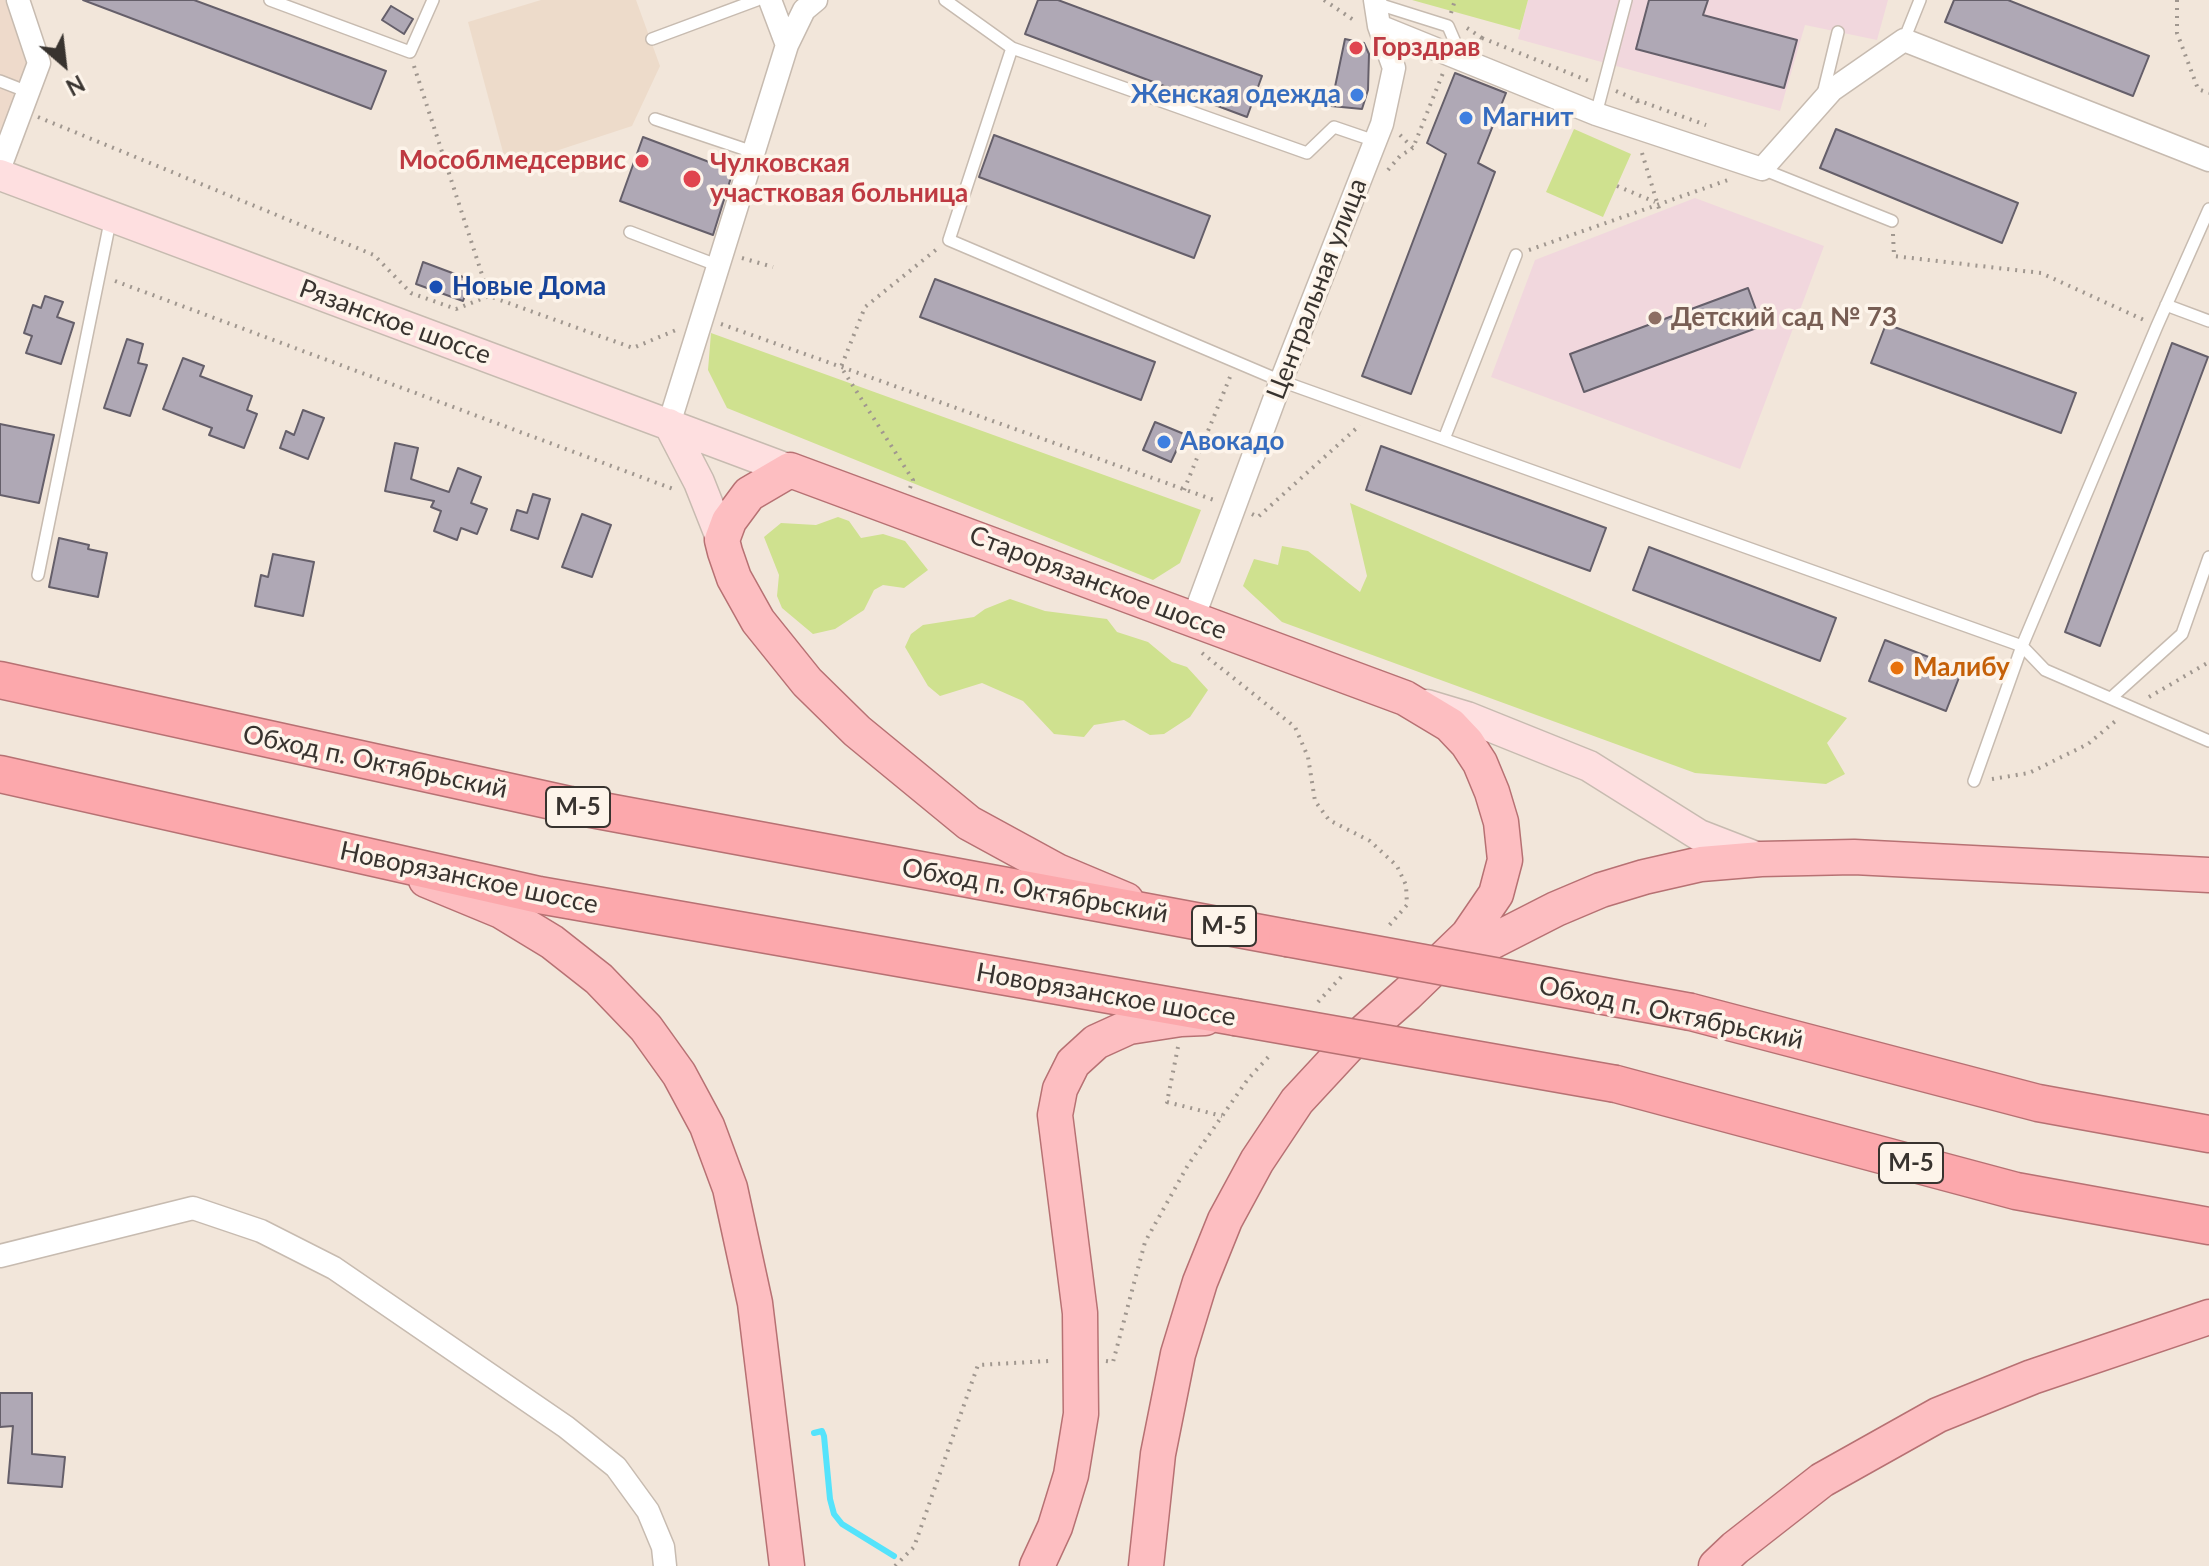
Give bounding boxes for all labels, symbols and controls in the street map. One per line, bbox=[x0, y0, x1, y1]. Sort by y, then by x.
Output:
north arrow bbox=[24, 24, 104, 104]
place label: Горздрав bbox=[1372, 32, 1480, 64]
marker: Горздрав bbox=[1347, 39, 1365, 57]
text: N bbox=[62, 70, 89, 102]
place label: Женская одежда bbox=[1131, 79, 1341, 111]
marker: Женская одежда bbox=[1348, 86, 1366, 104]
place label: Магнит bbox=[1482, 102, 1574, 134]
marker: Магнит bbox=[1457, 109, 1475, 127]
place label: Мособлмедсервис bbox=[399, 145, 626, 177]
place label: Чулковская участковая больница bbox=[710, 148, 968, 210]
marker: Мособлмедсервис bbox=[633, 152, 651, 170]
marker: Чулковская участковая больница bbox=[681, 168, 703, 190]
street label: Центральная улица bbox=[1260, 174, 1374, 404]
place label: Новые Дома bbox=[452, 271, 606, 303]
street label: Рязанское шоссе bbox=[295, 273, 495, 371]
marker: Новые Дома bbox=[427, 278, 445, 296]
place label: Детский сад № 73 bbox=[1671, 302, 1897, 334]
marker: Детский сад № 73 bbox=[1646, 309, 1664, 327]
place label: Авокадо bbox=[1180, 426, 1284, 458]
marker: Авокадо bbox=[1155, 433, 1173, 451]
street label: Старорязанское шоссе bbox=[965, 519, 1231, 647]
place label: Малибу bbox=[1913, 652, 2010, 684]
marker: Малибу bbox=[1888, 659, 1906, 677]
street label: Обход п. Октябрьский bbox=[240, 719, 510, 805]
road number: М-5 bbox=[546, 787, 610, 827]
street label: Новорязанское шоссе bbox=[337, 835, 601, 921]
street label: Обход п. Октябрьский bbox=[900, 852, 1170, 930]
road number: М-5 bbox=[1192, 906, 1256, 946]
street label: Новорязанское шоссе bbox=[974, 957, 1238, 1033]
street label: Обход п. Октябрьский bbox=[1536, 970, 1806, 1056]
road number: М-5 bbox=[1879, 1143, 1943, 1183]

